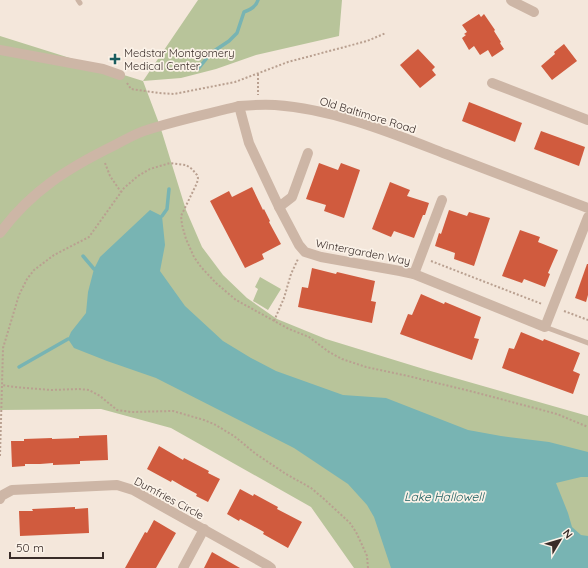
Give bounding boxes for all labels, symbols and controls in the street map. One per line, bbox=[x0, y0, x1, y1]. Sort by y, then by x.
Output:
place label: Medstar Montgomery Medical Center bbox=[124, 46, 235, 73]
marker: Medstar Montgomery Medical Center bbox=[109, 53, 121, 65]
street label: Old Baltimore Road bbox=[318, 94, 418, 136]
street label: Wintergarden Way bbox=[314, 236, 412, 268]
street label: Dumfries Circle bbox=[132, 474, 206, 522]
water label: Lake Hallowell bbox=[404, 489, 485, 504]
north arrow bbox=[540, 520, 580, 560]
text: N bbox=[560, 526, 576, 541]
scale bar bbox=[10, 534, 103, 560]
text: 50 m bbox=[16, 540, 44, 555]

